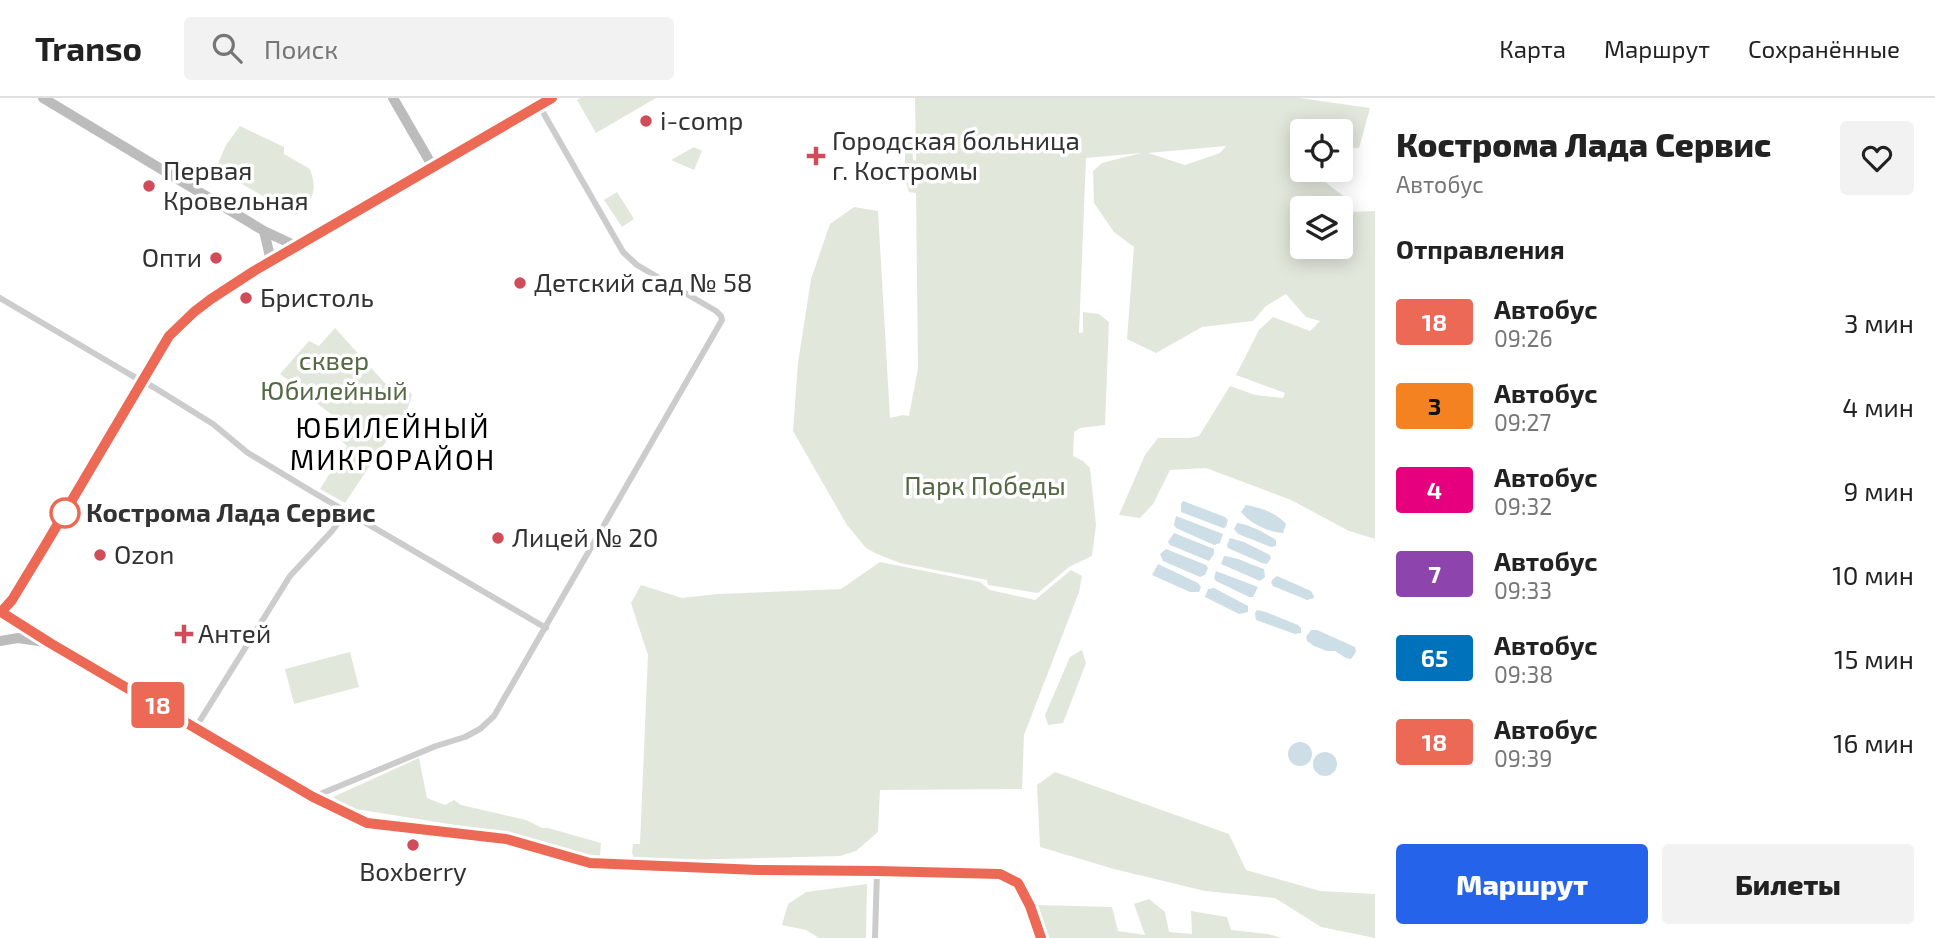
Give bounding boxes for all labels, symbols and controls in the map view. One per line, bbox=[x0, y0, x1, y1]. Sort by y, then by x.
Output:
search box bbox=[184, 17, 674, 80]
text: Transo bbox=[35, 28, 142, 68]
icon: search bbox=[208, 29, 246, 67]
text: Поиск bbox=[264, 33, 338, 64]
text: Карта bbox=[1499, 34, 1566, 63]
text: Маршрут bbox=[1604, 34, 1710, 63]
text: Сохранённые bbox=[1748, 34, 1900, 63]
place label: i-comp bbox=[660, 104, 743, 135]
marker: i-comp bbox=[638, 113, 654, 129]
map controls bbox=[1290, 119, 1353, 259]
button: locate bbox=[1290, 119, 1353, 182]
button: heart bbox=[1840, 121, 1914, 195]
place label: Городская больница г. Костромы bbox=[832, 124, 1080, 185]
text: Кострома Лада Сервис bbox=[1396, 124, 1771, 164]
marker: Городская больница г. Костромы bbox=[806, 146, 826, 166]
place label: Первая Кровельная bbox=[163, 154, 309, 215]
text: Автобус bbox=[1396, 170, 1484, 198]
marker: Первая Кровельная bbox=[141, 178, 157, 194]
button: layers bbox=[1290, 196, 1353, 259]
text: Отправления bbox=[1396, 233, 1565, 264]
place label: Опти bbox=[142, 241, 202, 272]
marker: Опти bbox=[208, 250, 224, 266]
place label: Детский сад № 58 bbox=[534, 266, 753, 297]
marker: Детский сад № 58 bbox=[512, 275, 528, 291]
place label: Бристоль bbox=[260, 281, 374, 312]
marker: Бристоль bbox=[238, 290, 254, 306]
text: Автобус bbox=[1494, 293, 1597, 324]
text: 18 bbox=[1422, 307, 1447, 336]
text: 3 мин bbox=[1844, 307, 1914, 338]
text: 09:26 bbox=[1494, 324, 1553, 352]
park label: сквер Юбилейный bbox=[260, 344, 408, 405]
text: Автобус bbox=[1494, 377, 1597, 408]
text: 3 bbox=[1428, 391, 1441, 420]
text: 4 мин bbox=[1842, 391, 1914, 422]
text: 09:27 bbox=[1494, 408, 1551, 436]
district label: ЮБИЛЕЙНЫЙ МИКРОРАЙОН bbox=[290, 410, 496, 476]
text: Автобус bbox=[1494, 461, 1597, 492]
park label: Парк Победы bbox=[904, 469, 1066, 500]
text: 4 bbox=[1427, 475, 1442, 504]
text: 9 мин bbox=[1843, 475, 1914, 506]
text: 09:32 bbox=[1494, 492, 1552, 520]
place label: Кострома Лада Сервис bbox=[86, 496, 376, 527]
marker: Кострома Лада Сервис bbox=[50, 498, 80, 528]
place label: Лицей № 20 bbox=[512, 521, 658, 552]
marker: Лицей № 20 bbox=[490, 530, 506, 546]
place label: Ozon bbox=[114, 538, 174, 569]
text: Автобус bbox=[1494, 545, 1597, 576]
marker: Ozon bbox=[92, 547, 108, 563]
text: 7 bbox=[1428, 559, 1441, 588]
text: 10 мин bbox=[1832, 559, 1914, 590]
text: 09:33 bbox=[1494, 576, 1552, 604]
place label: Антей bbox=[198, 617, 271, 648]
marker: Антей bbox=[176, 626, 192, 642]
text: Автобус bbox=[1494, 629, 1597, 660]
text: 65 bbox=[1421, 643, 1448, 672]
text: 15 мин bbox=[1834, 643, 1914, 674]
text: 09:38 bbox=[1494, 660, 1553, 688]
line badge: 18 bbox=[127, 682, 190, 728]
text: 18 bbox=[145, 690, 171, 719]
text: Автобус bbox=[1494, 713, 1597, 744]
text: 18 bbox=[1422, 727, 1447, 756]
text: 16 мин bbox=[1833, 727, 1914, 758]
text: 09:39 bbox=[1494, 744, 1552, 772]
marker: Boxberry bbox=[405, 837, 421, 853]
button: Маршрут bbox=[1396, 844, 1648, 924]
button: Билеты bbox=[1662, 844, 1914, 924]
place label: Boxberry bbox=[359, 855, 467, 886]

